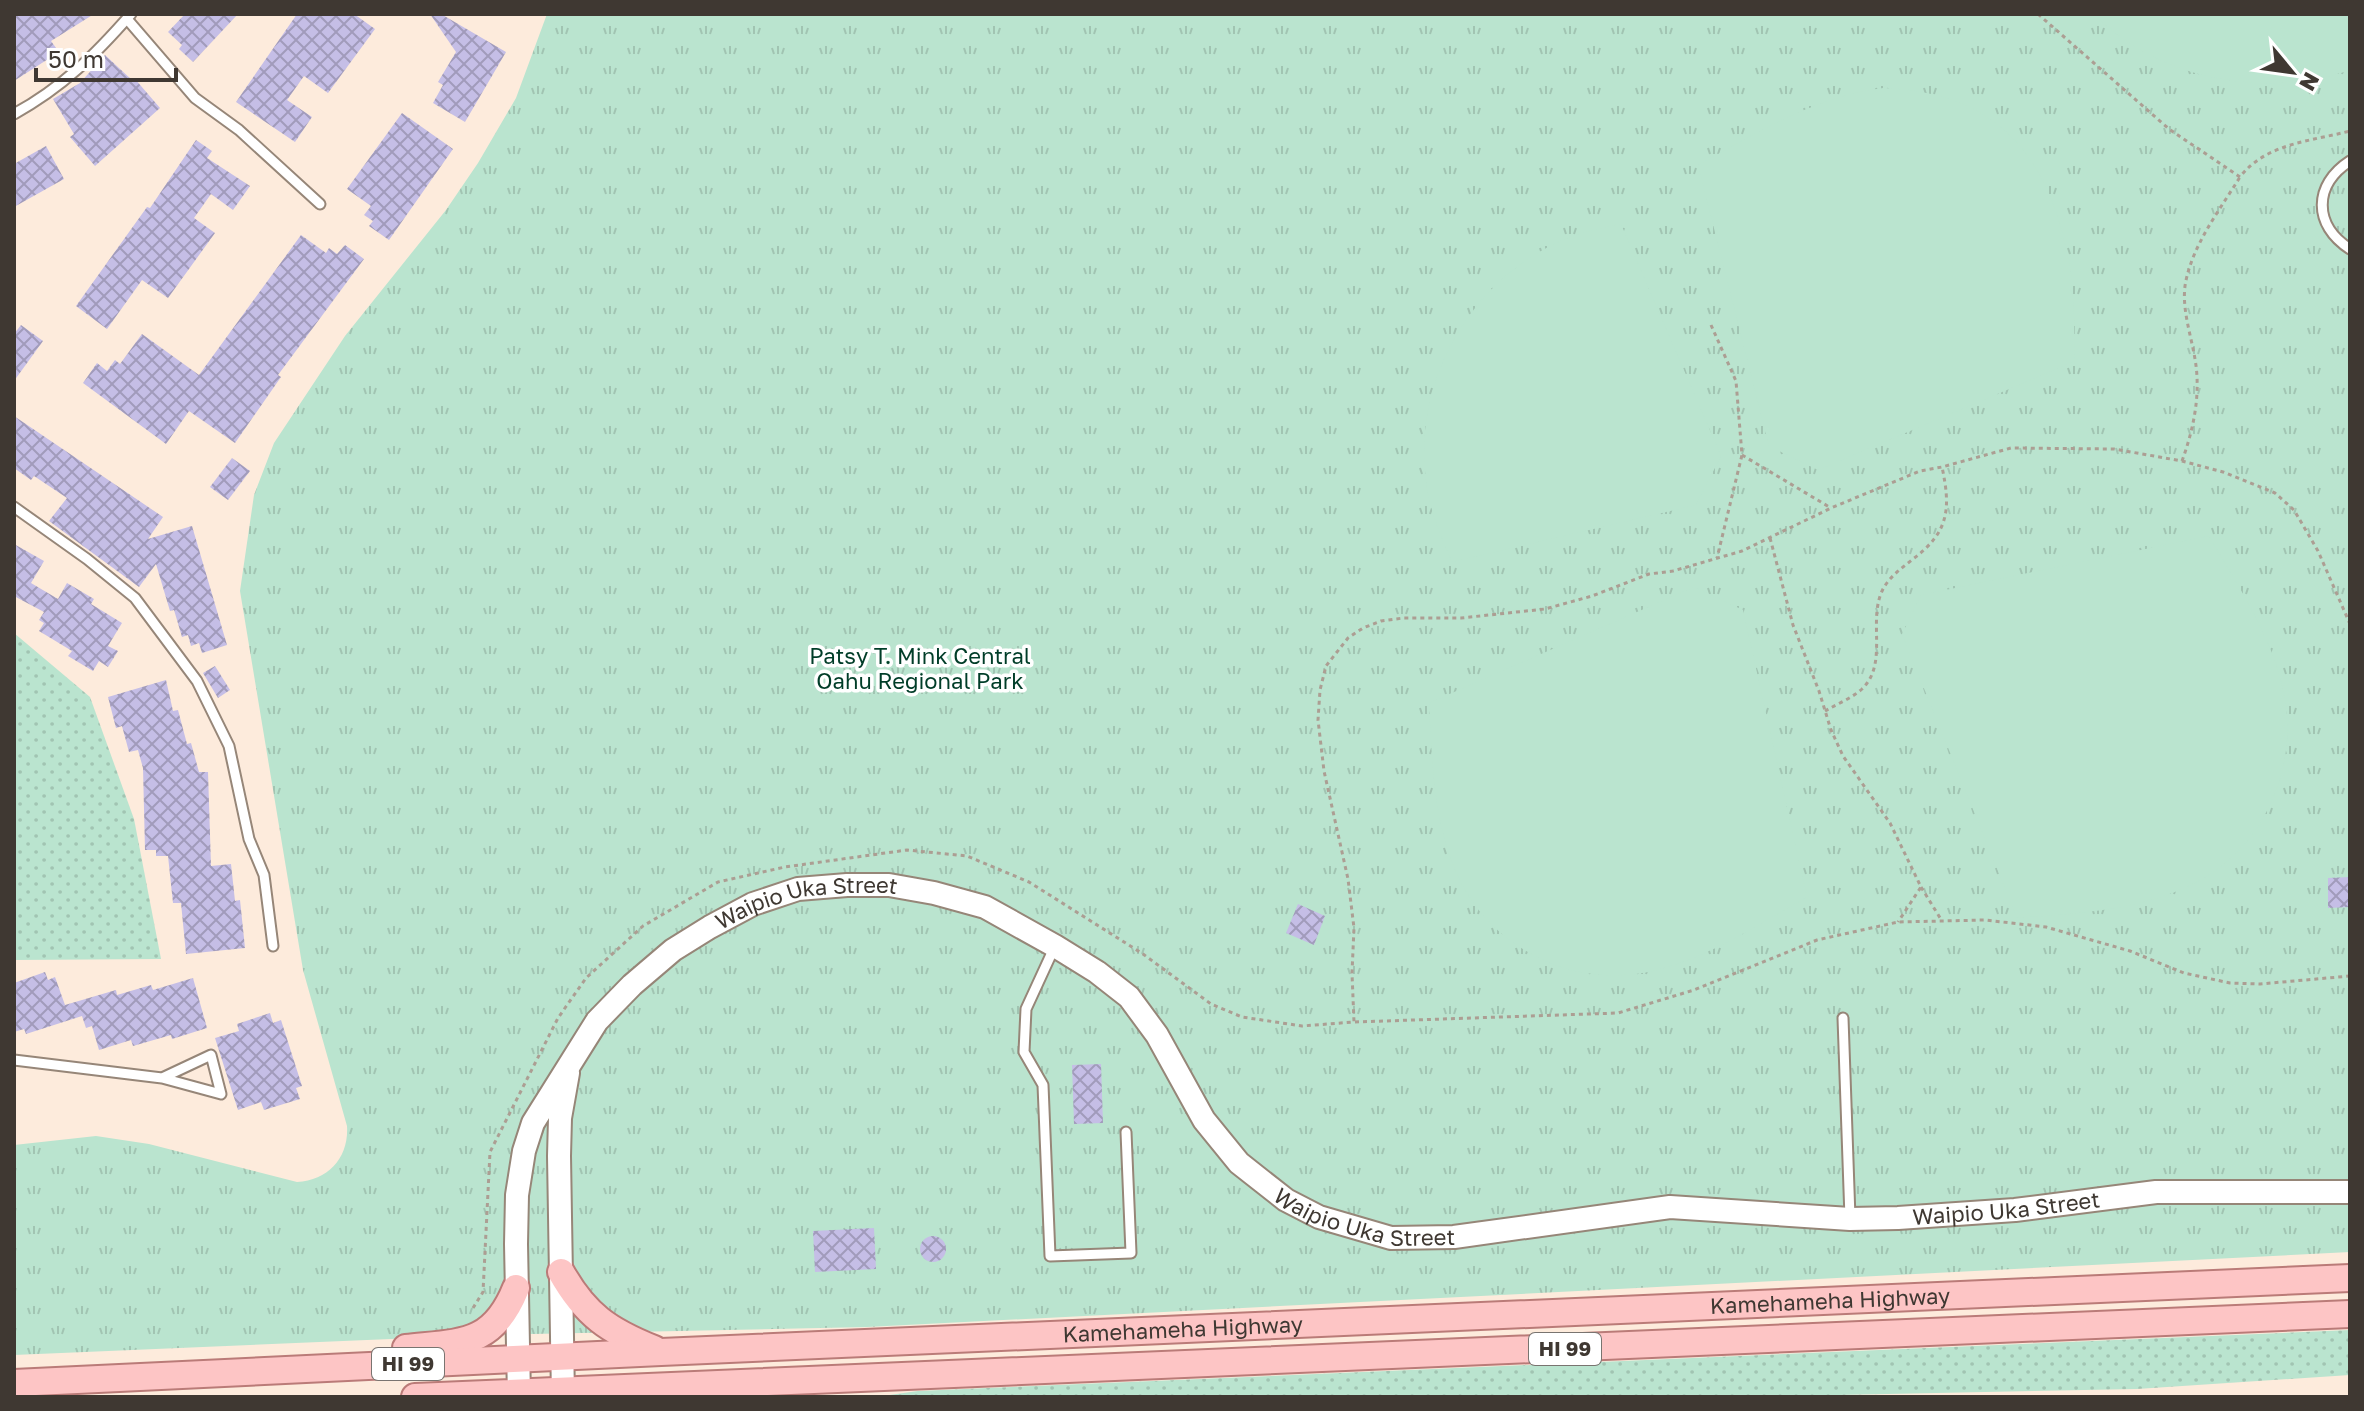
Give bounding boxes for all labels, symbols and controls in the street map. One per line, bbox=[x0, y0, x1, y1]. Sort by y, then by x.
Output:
scale bar bbox=[36, 32, 176, 82]
north arrow bbox=[2252, 32, 2332, 112]
text: 50 m bbox=[48, 44, 104, 73]
text: N bbox=[2294, 68, 2326, 96]
park label: Patsy T. Mink Central Oahu Regional Park bbox=[809, 642, 1031, 694]
street label: Waipio Uka Street bbox=[710, 871, 900, 935]
street label: Waipio Uka Street bbox=[1269, 1182, 1455, 1251]
street label: Waipio Uka Street bbox=[1912, 1185, 2101, 1230]
street label: Kamehameha Highway bbox=[1709, 1282, 1951, 1319]
street label: Kamehameha Highway bbox=[1062, 1310, 1303, 1347]
road number: HI 99 bbox=[1529, 1333, 1601, 1365]
road number: HI 99 bbox=[372, 1348, 444, 1380]

